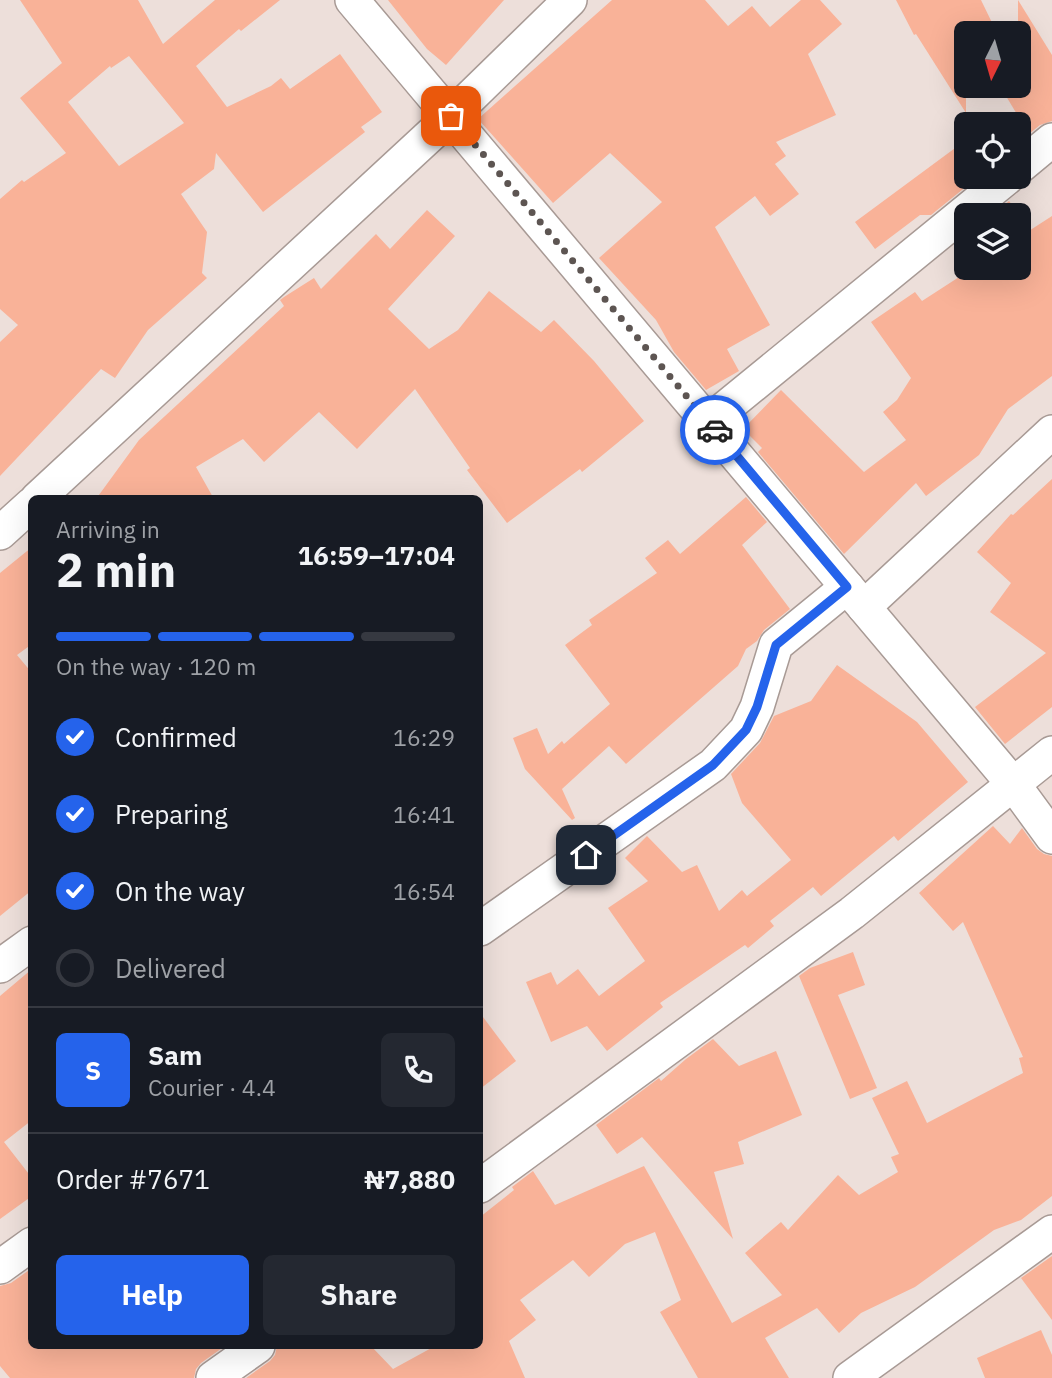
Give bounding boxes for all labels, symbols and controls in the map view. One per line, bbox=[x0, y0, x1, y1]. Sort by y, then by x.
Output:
north arrow bbox=[954, 21, 1031, 98]
map controls bbox=[954, 21, 1031, 280]
pin bbox=[421, 86, 481, 146]
icon: bag bbox=[432, 97, 470, 135]
button: locate bbox=[954, 112, 1031, 189]
button: layers bbox=[954, 203, 1031, 280]
courier bbox=[680, 395, 750, 465]
icon: car bbox=[696, 411, 734, 449]
text: Arriving in bbox=[56, 514, 160, 544]
text: 16:59–17:04 bbox=[298, 538, 455, 572]
text: 2 min bbox=[56, 540, 176, 600]
text: On the way · 120 m bbox=[56, 651, 256, 681]
icon: check bbox=[56, 718, 94, 756]
text: Confirmed bbox=[115, 720, 237, 754]
text: 16:29 bbox=[393, 722, 455, 752]
icon: check bbox=[56, 795, 94, 833]
text: Preparing bbox=[115, 797, 228, 831]
text: 16:41 bbox=[393, 799, 455, 829]
pin bbox=[556, 825, 616, 885]
icon: home bbox=[567, 836, 605, 874]
icon: check bbox=[56, 872, 94, 910]
text: On the way bbox=[115, 874, 245, 908]
text: 16:54 bbox=[393, 876, 455, 906]
text: Delivered bbox=[115, 951, 226, 985]
button: phone bbox=[381, 1033, 455, 1107]
text: Sam bbox=[148, 1038, 202, 1072]
text: S bbox=[85, 1053, 101, 1087]
text: Courier · 4.4 bbox=[148, 1072, 276, 1102]
text: Order #7671 bbox=[56, 1162, 210, 1196]
text: ₦7,880 bbox=[364, 1162, 455, 1196]
button: Help bbox=[56, 1255, 249, 1335]
button: Share bbox=[263, 1255, 455, 1335]

